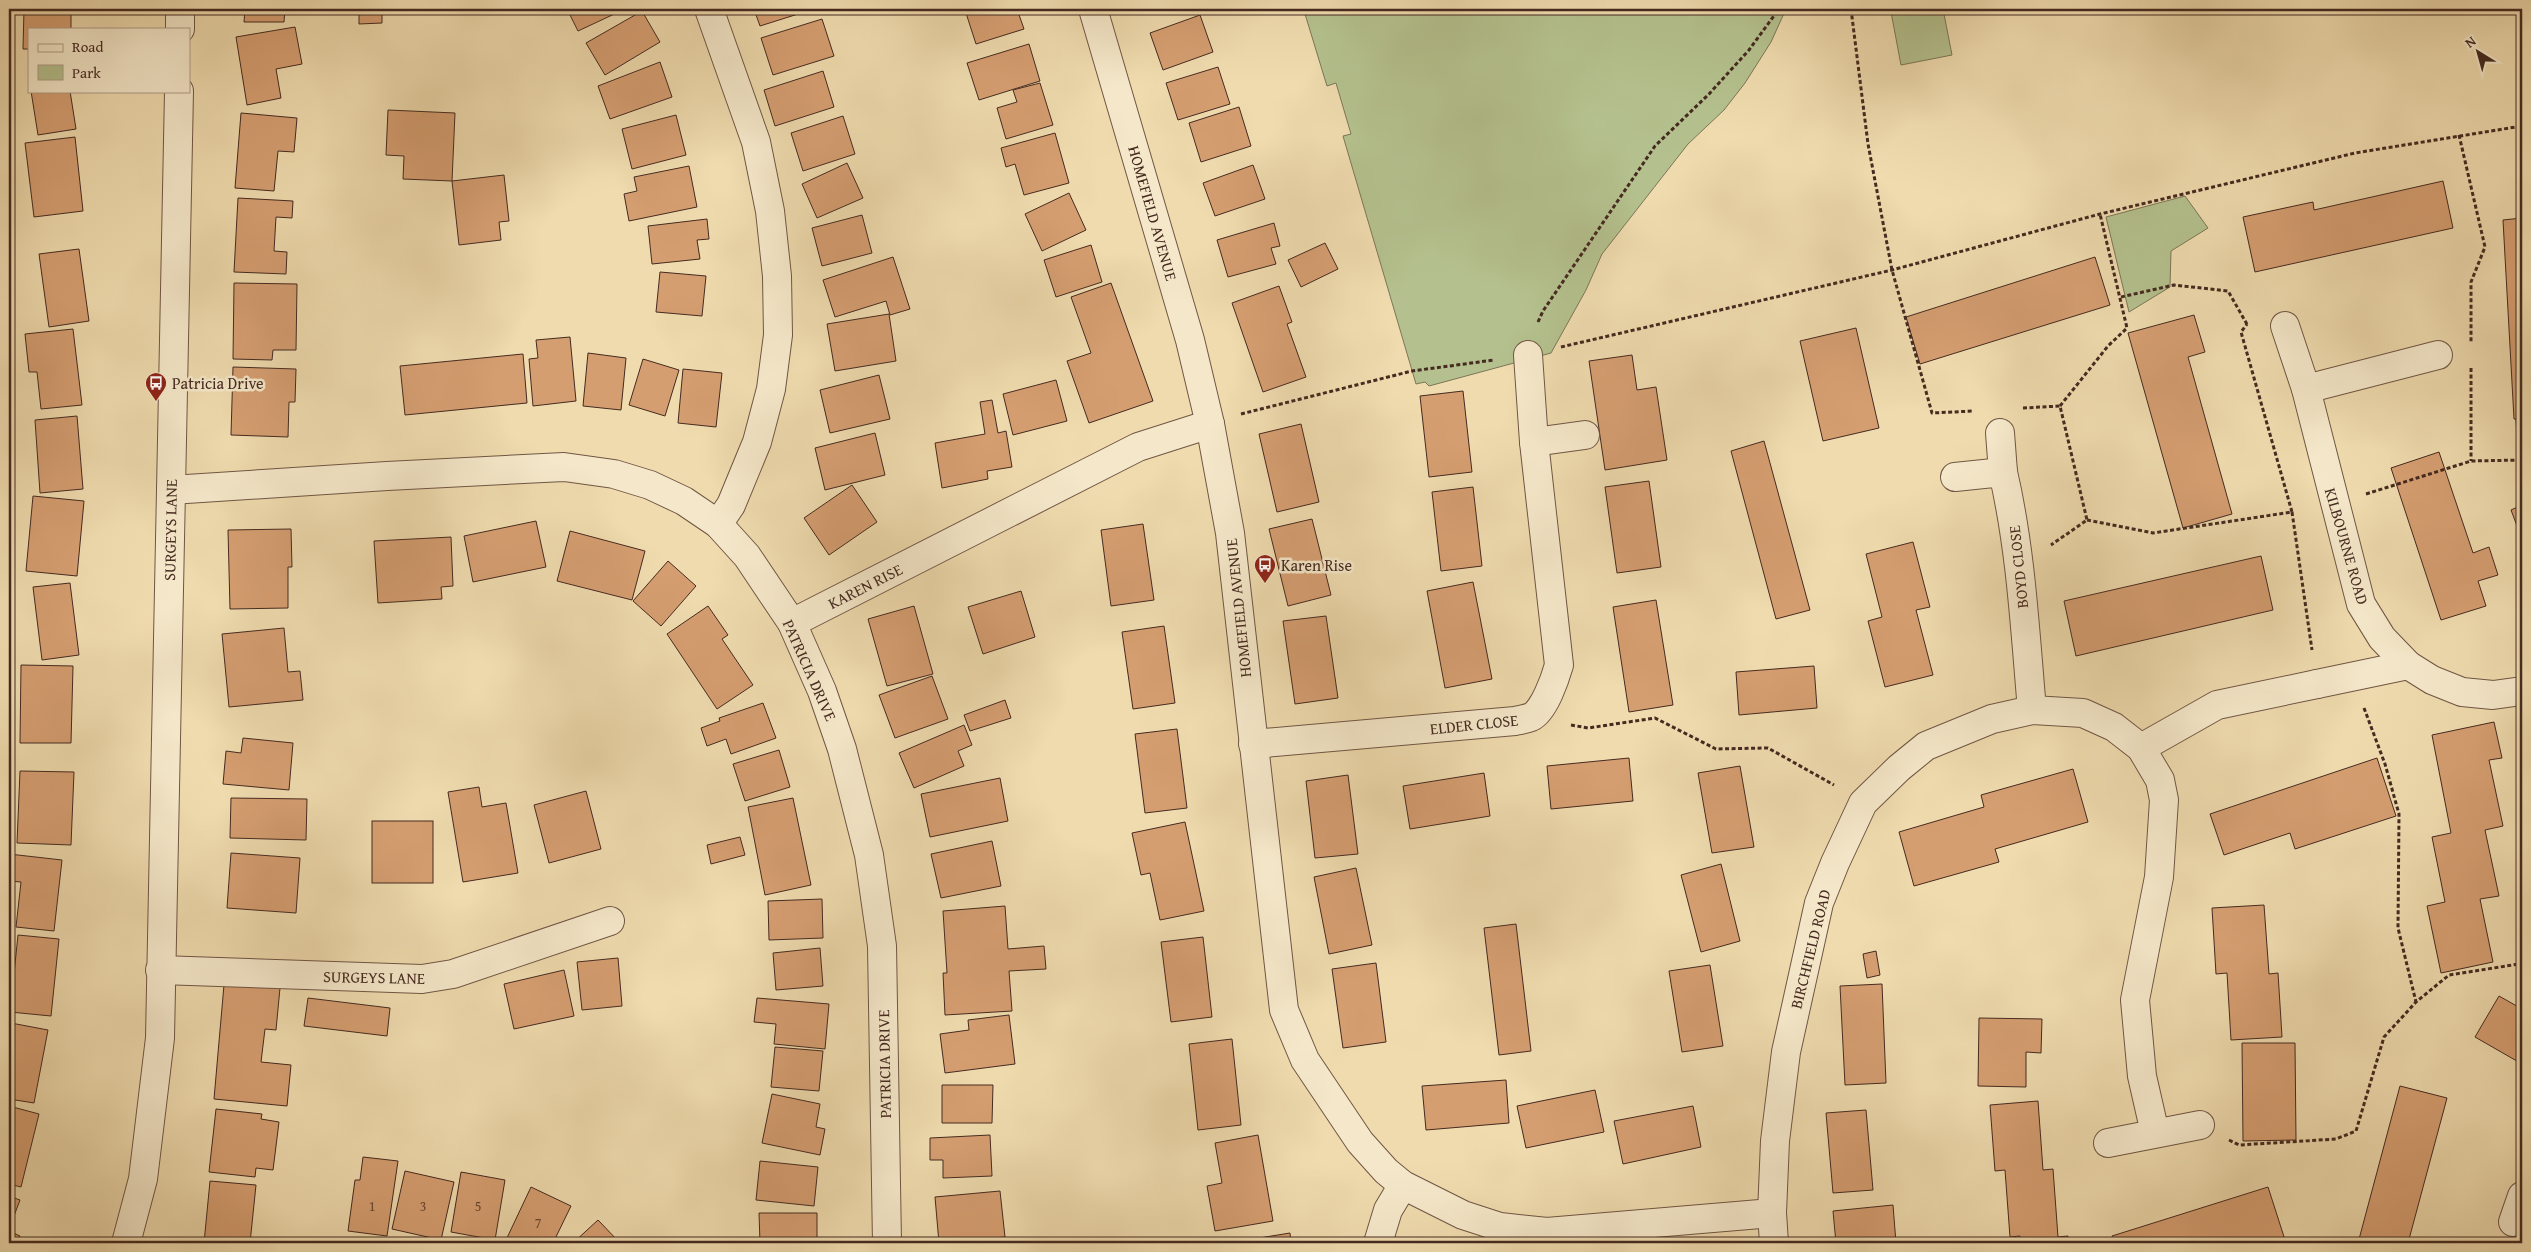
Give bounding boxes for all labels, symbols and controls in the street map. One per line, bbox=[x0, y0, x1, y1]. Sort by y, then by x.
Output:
legend bbox=[28, 28, 190, 92]
north arrow bbox=[2454, 28, 2504, 78]
text: N bbox=[2460, 30, 2480, 52]
text: Road bbox=[72, 36, 103, 57]
text: Park bbox=[72, 62, 101, 83]
street label: HOMEFIELD AVENUE bbox=[1122, 143, 1184, 283]
bus stop icon: Patricia Drive bbox=[144, 371, 168, 402]
place label: Patricia Drive bbox=[172, 371, 263, 395]
street label: SURGEYS LANE bbox=[157, 479, 183, 581]
street label: KILBOURNE ROAD bbox=[2319, 485, 2375, 608]
street label: BOYD CLOSE bbox=[2002, 524, 2034, 610]
street label: HOMEFIELD AVENUE bbox=[1219, 537, 1257, 679]
bus stop icon: Karen Rise bbox=[1253, 553, 1277, 584]
place label: Karen Rise bbox=[1281, 553, 1352, 577]
street label: KAREN RISE bbox=[824, 557, 906, 615]
street label: PATRICIA DRIVE bbox=[777, 615, 843, 725]
street label: ELDER CLOSE bbox=[1429, 707, 1519, 741]
street label: BIRCHFIELD ROAD bbox=[1784, 887, 1837, 1011]
street label: SURGEYS LANE bbox=[323, 964, 425, 990]
street label: PATRICIA DRIVE bbox=[871, 1009, 897, 1119]
house number: 1 bbox=[369, 1196, 375, 1216]
house number: 3 bbox=[420, 1196, 426, 1216]
house number: 5 bbox=[475, 1196, 481, 1216]
house number: 7 bbox=[535, 1213, 542, 1233]

